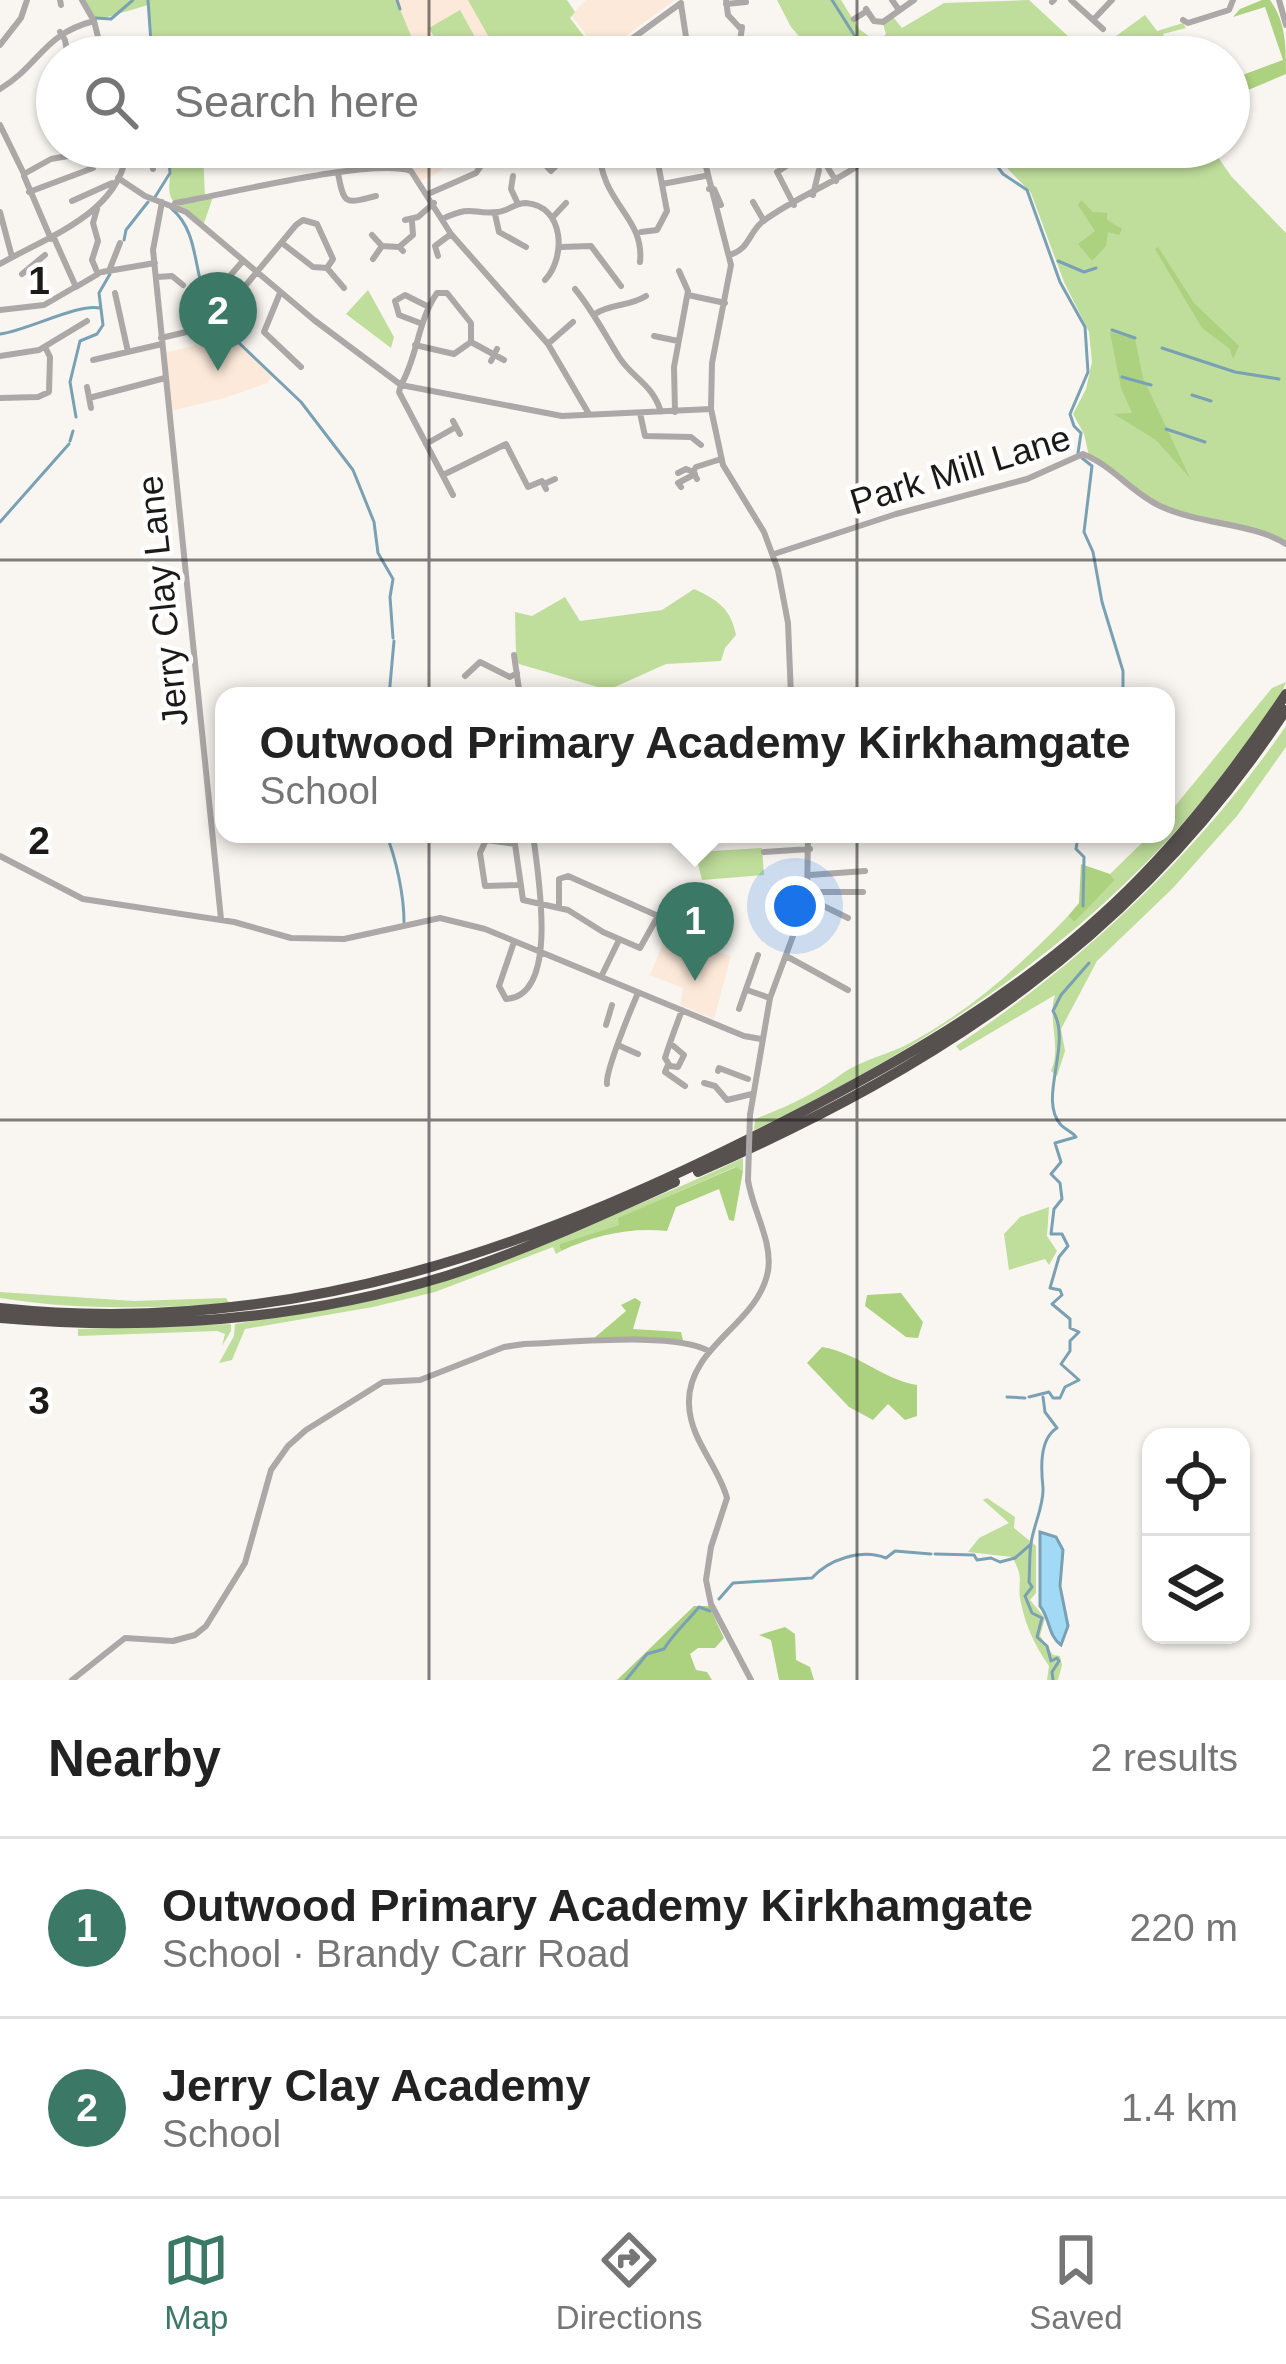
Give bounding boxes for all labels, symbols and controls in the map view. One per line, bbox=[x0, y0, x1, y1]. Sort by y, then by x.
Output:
search box bbox=[36, 36, 1250, 168]
icon: search bbox=[78, 69, 144, 135]
text: Search here bbox=[174, 76, 419, 127]
text: 1 bbox=[28, 259, 50, 302]
pin: 2 bbox=[179, 272, 257, 371]
street label: Park Mill Lane bbox=[845, 417, 1075, 522]
street label: Jerry Clay Lane bbox=[129, 473, 196, 728]
popup bbox=[215, 687, 1175, 843]
text: Outwood Primary Academy Kirkhamgate bbox=[259, 717, 1131, 768]
text: School bbox=[259, 769, 379, 812]
text: 2 bbox=[28, 819, 50, 862]
your location bbox=[765, 876, 825, 936]
pin: 1 bbox=[656, 882, 734, 981]
text: 3 bbox=[28, 1379, 50, 1422]
map controls bbox=[1142, 1428, 1250, 1644]
button: locate bbox=[1142, 1428, 1250, 1536]
button: layers bbox=[1142, 1536, 1250, 1644]
text: Nearby bbox=[48, 1730, 221, 1787]
text: 2 results bbox=[1091, 1736, 1238, 1779]
text: Outwood Primary Academy Kirkhamgate bbox=[162, 1880, 1033, 1931]
text: 1 bbox=[76, 1906, 98, 1949]
text: 220 m bbox=[1130, 1906, 1238, 1949]
text: School · Brandy Carr Road bbox=[162, 1932, 630, 1975]
text: Jerry Clay Academy bbox=[162, 2060, 591, 2111]
text: 2 bbox=[76, 2086, 98, 2129]
text: 1.4 km bbox=[1121, 2086, 1238, 2129]
text: School bbox=[162, 2112, 281, 2155]
tab: Map bbox=[163, 2227, 229, 2337]
tab: Directions bbox=[556, 2227, 703, 2337]
tab: Saved bbox=[1029, 2227, 1123, 2337]

